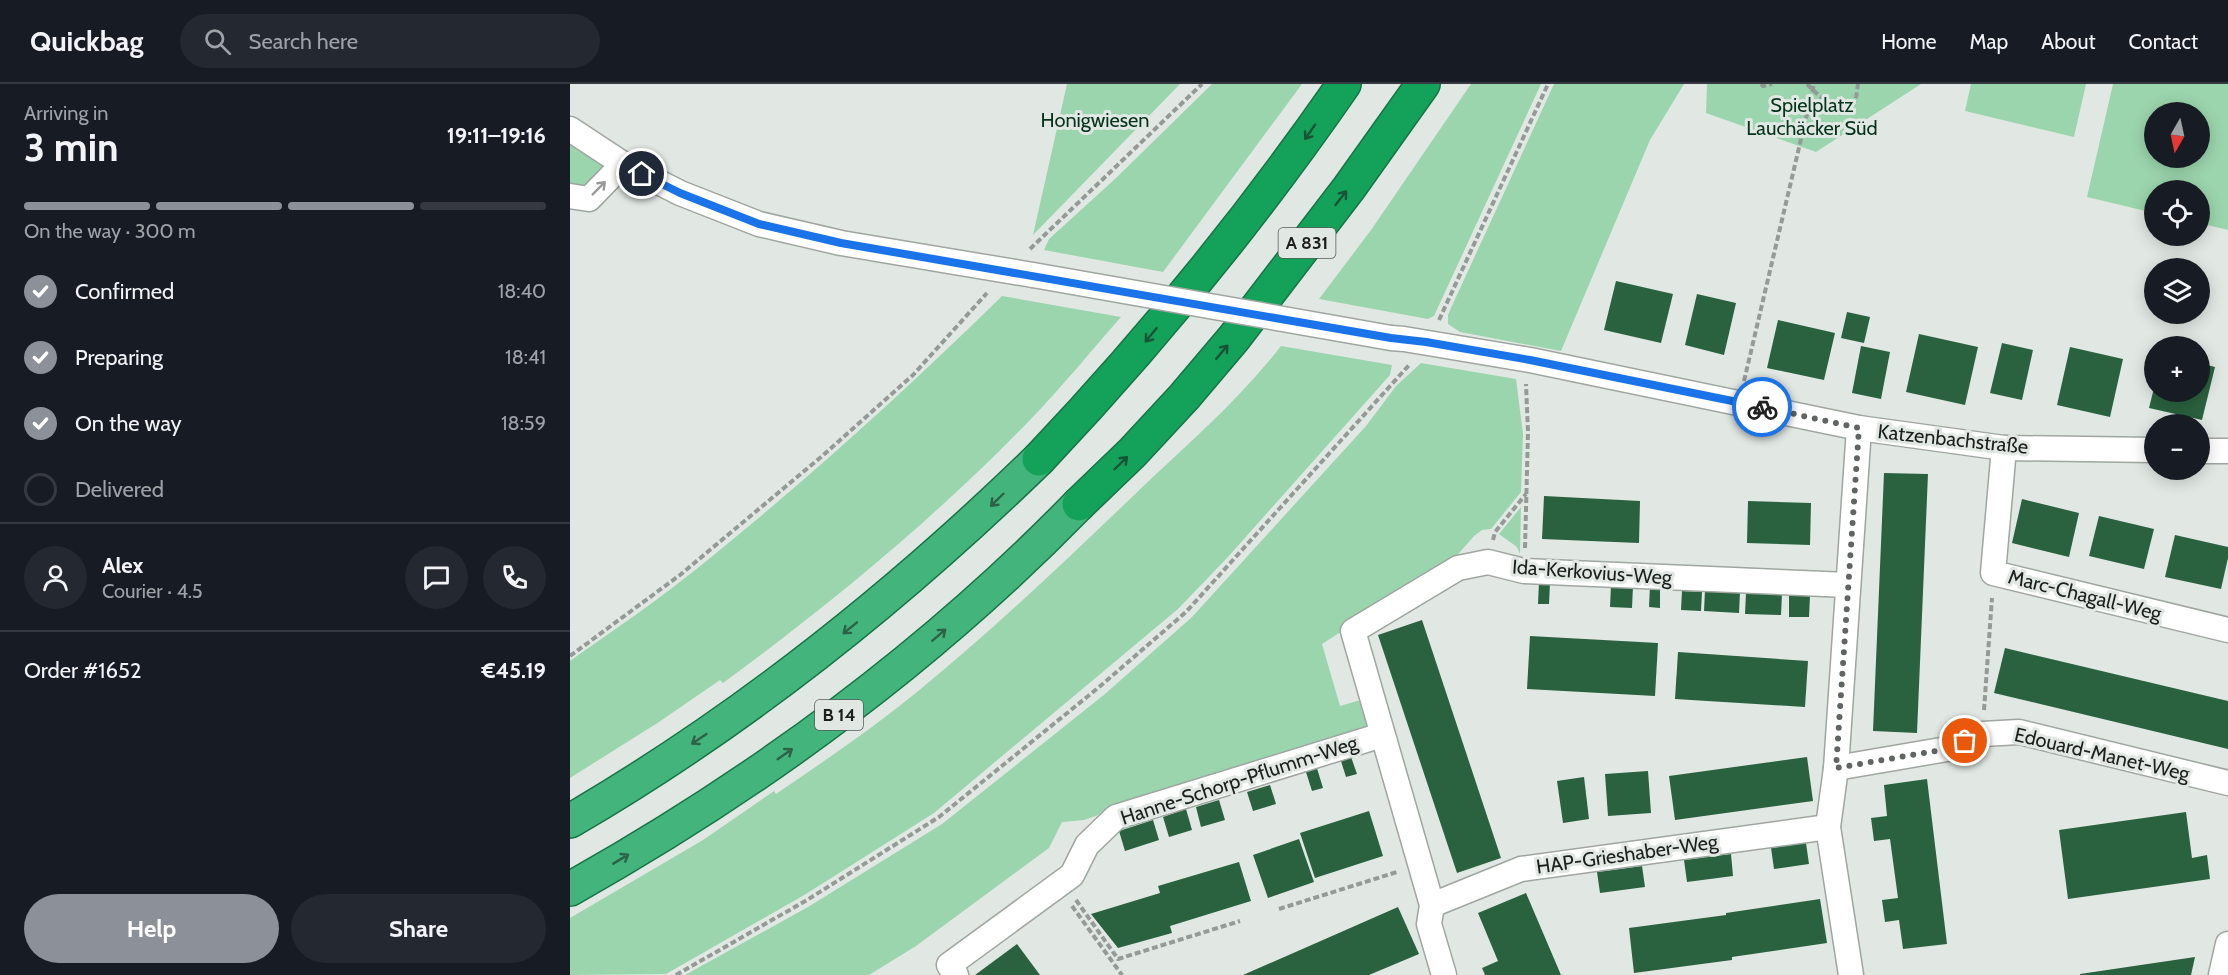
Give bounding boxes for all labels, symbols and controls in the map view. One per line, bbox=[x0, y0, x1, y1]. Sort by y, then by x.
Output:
search box bbox=[180, 14, 600, 68]
text: Quickbag bbox=[30, 24, 144, 58]
icon: search bbox=[201, 25, 234, 58]
text: Search here bbox=[249, 28, 358, 55]
text: Home bbox=[1881, 29, 1937, 54]
text: Map bbox=[1970, 29, 2008, 54]
text: About bbox=[2041, 29, 2095, 54]
text: Contact bbox=[2128, 29, 2198, 54]
park label: Spielplatz Lauchäcker Süd bbox=[1746, 93, 1878, 140]
text: Arriving in bbox=[24, 101, 108, 125]
north arrow bbox=[2144, 102, 2210, 168]
map controls bbox=[2144, 102, 2210, 480]
park label: Honigwiesen bbox=[1041, 108, 1149, 132]
text: 19:11–19:16 bbox=[447, 122, 546, 149]
text: 3 min bbox=[24, 123, 119, 171]
one-way arrow bbox=[1304, 124, 1316, 140]
pin bbox=[616, 148, 667, 199]
icon: home bbox=[625, 157, 658, 190]
one-way arrow bbox=[592, 180, 607, 195]
button: locate bbox=[2144, 180, 2210, 246]
one-way arrow bbox=[1335, 191, 1348, 207]
text: On the way · 300 m bbox=[24, 219, 196, 243]
road number: A 831 bbox=[1278, 228, 1336, 258]
button: layers bbox=[2144, 258, 2210, 324]
icon: check bbox=[24, 275, 57, 308]
text: Confirmed bbox=[75, 278, 174, 305]
text: 18:40 bbox=[498, 279, 546, 303]
one-way arrow bbox=[1145, 327, 1158, 343]
button: + bbox=[2144, 336, 2210, 402]
icon: check bbox=[24, 341, 57, 374]
text: Preparing bbox=[75, 344, 163, 371]
one-way arrow bbox=[1215, 344, 1228, 360]
text: 18:41 bbox=[505, 345, 546, 369]
courier bbox=[1732, 377, 1792, 437]
icon: bike bbox=[1746, 391, 1779, 424]
icon: check bbox=[24, 407, 57, 440]
text: On the way bbox=[75, 410, 182, 437]
text: 18:59 bbox=[501, 411, 546, 435]
button: − bbox=[2144, 414, 2210, 480]
street label: Katzenbachstraße bbox=[1877, 419, 2029, 459]
one-way arrow bbox=[1114, 456, 1129, 471]
text: Delivered bbox=[75, 476, 164, 503]
one-way arrow bbox=[989, 492, 1004, 507]
button: person bbox=[24, 546, 87, 609]
button: chat bbox=[405, 546, 468, 609]
button: phone bbox=[483, 546, 546, 609]
text: Alex bbox=[102, 552, 143, 579]
street label: Ida-Kerkovius-Weg bbox=[1511, 554, 1674, 590]
street label: Marc-Chagall-Weg bbox=[2006, 564, 2165, 626]
text: Courier · 4.5 bbox=[102, 579, 203, 603]
one-way arrow bbox=[842, 622, 858, 635]
one-way arrow bbox=[931, 628, 946, 642]
text: Order #1652 bbox=[24, 657, 141, 684]
text: €45.19 bbox=[481, 657, 546, 684]
road number: B 14 bbox=[815, 700, 863, 730]
pin bbox=[1939, 715, 1990, 766]
street label: Edouard-Manet-Weg bbox=[2012, 722, 2193, 786]
icon: bag bbox=[1948, 724, 1981, 757]
street label: Hanne-Schorp-Pflumm-Weg bbox=[1117, 730, 1362, 830]
one-way arrow bbox=[692, 733, 708, 745]
one-way arrow bbox=[776, 748, 792, 761]
street label: HAP-Grieshaber-Weg bbox=[1535, 829, 1720, 879]
one-way arrow bbox=[612, 853, 629, 865]
button: Help bbox=[24, 894, 279, 963]
button: Share bbox=[291, 894, 546, 963]

